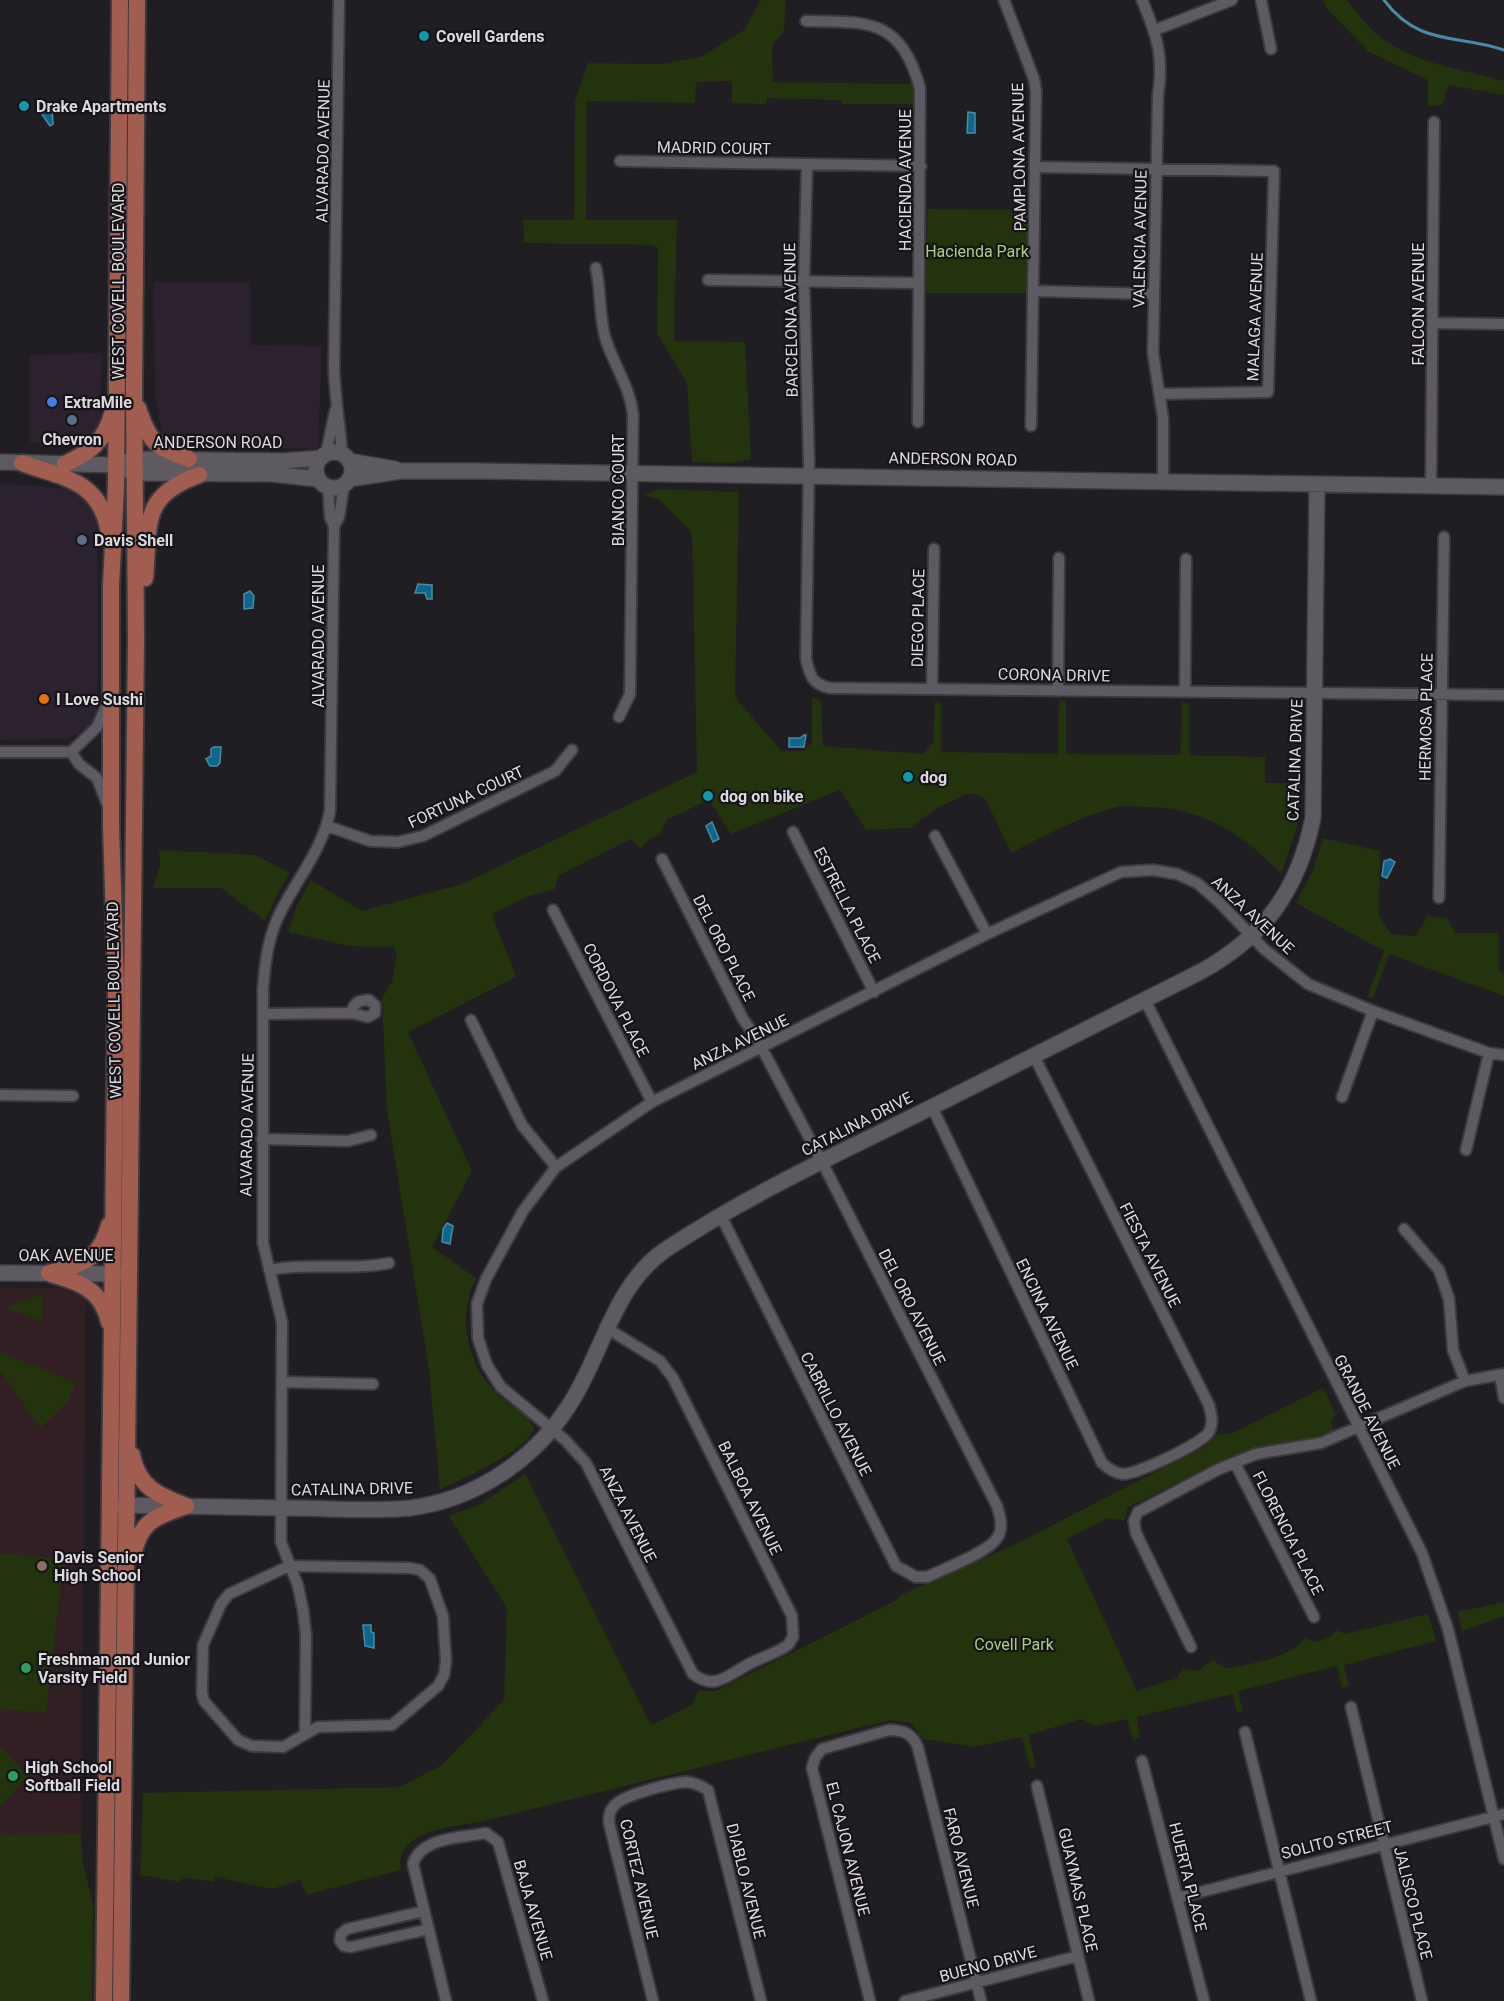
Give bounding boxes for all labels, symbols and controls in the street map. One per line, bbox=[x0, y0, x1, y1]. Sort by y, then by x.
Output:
place label: Covell Gardens bbox=[436, 27, 544, 46]
marker: Covell Gardens bbox=[417, 29, 431, 43]
street label: ALVARADO AVENUE bbox=[312, 79, 334, 223]
street label: PAMPLONA AVENUE bbox=[1008, 83, 1030, 231]
place label: Drake Apartments bbox=[36, 97, 166, 116]
marker: Drake Apartments bbox=[17, 99, 31, 113]
street label: HACIENDA AVENUE bbox=[896, 109, 915, 251]
street label: MADRID COURT bbox=[657, 138, 772, 159]
street label: VALENCIA AVENUE bbox=[1129, 170, 1151, 308]
street label: WEST COVELL BOULEVARD bbox=[109, 182, 128, 380]
street label: BARCELONA AVENUE bbox=[780, 242, 802, 398]
park label: Hacienda Park bbox=[925, 242, 1030, 261]
street label: FALCON AVENUE bbox=[1409, 243, 1428, 365]
street label: MALAGA AVENUE bbox=[1243, 252, 1267, 382]
place label: ExtraMile bbox=[64, 393, 132, 412]
marker: ExtraMile bbox=[45, 395, 59, 409]
marker: Chevron bbox=[65, 413, 79, 427]
place label: Chevron bbox=[42, 430, 102, 449]
street label: ANDERSON ROAD bbox=[154, 433, 282, 452]
street label: BIANCO COURT bbox=[609, 433, 628, 546]
street label: ANDERSON ROAD bbox=[888, 448, 1018, 470]
place label: Davis Shell bbox=[94, 531, 173, 550]
marker: Davis Shell bbox=[75, 533, 89, 547]
street label: ALVARADO AVENUE bbox=[309, 564, 328, 708]
street label: DIEGO PLACE bbox=[908, 569, 928, 667]
street label: HERMOSA PLACE bbox=[1415, 653, 1437, 781]
street label: CORONA DRIVE bbox=[998, 665, 1110, 685]
place label: I Love Sushi bbox=[56, 690, 143, 709]
marker: I Love Sushi bbox=[37, 692, 51, 706]
street label: CATALINA DRIVE bbox=[1283, 699, 1307, 821]
street label: FORTUNA COURT bbox=[405, 762, 527, 832]
place label: dog bbox=[920, 768, 947, 787]
marker: dog bbox=[901, 770, 915, 784]
place label: dog on bike bbox=[720, 787, 804, 806]
marker: dog on bike bbox=[701, 789, 715, 803]
street label: ESTRELLA PLACE bbox=[810, 844, 884, 966]
street label: ANZA AVENUE bbox=[1208, 872, 1298, 958]
street label: DEL ORO PLACE bbox=[689, 892, 759, 1004]
street label: WEST COVELL BOULEVARD bbox=[103, 901, 125, 1099]
street label: CORDOVA PLACE bbox=[579, 940, 653, 1060]
street label: ANZA AVENUE bbox=[688, 1010, 792, 1074]
street label: ALVARADO AVENUE bbox=[236, 1053, 258, 1197]
street label: CATALINA DRIVE bbox=[798, 1088, 916, 1160]
street label: FIESTA AVENUE bbox=[1115, 1199, 1185, 1311]
street label: OAK AVENUE bbox=[18, 1246, 114, 1265]
street label: DEL ORO AVENUE bbox=[874, 1246, 950, 1368]
street label: ENCINA AVENUE bbox=[1012, 1255, 1082, 1373]
street label: CABRILLO AVENUE bbox=[797, 1349, 875, 1479]
street label: GRANDE AVENUE bbox=[1330, 1352, 1404, 1472]
street label: BALBOA AVENUE bbox=[714, 1438, 786, 1558]
street label: ANZA AVENUE bbox=[596, 1463, 660, 1565]
street label: FLORENCIA PLACE bbox=[1249, 1468, 1327, 1598]
street label: CATALINA DRIVE bbox=[291, 1478, 413, 1500]
place label: Davis Senior High School bbox=[54, 1548, 144, 1585]
marker: Davis Senior High School bbox=[35, 1559, 49, 1573]
park label: Covell Park bbox=[974, 1635, 1055, 1654]
place label: Freshman and Junior Varsity Field bbox=[38, 1650, 190, 1687]
marker: Freshman and Junior Varsity Field bbox=[19, 1661, 33, 1675]
place label: High School Softball Field bbox=[25, 1758, 120, 1795]
marker: High School Softball Field bbox=[6, 1769, 20, 1783]
street label: EL CAJON AVENUE bbox=[822, 1780, 874, 1918]
street label: FARO AVENUE bbox=[939, 1806, 983, 1910]
street label: CORTEZ AVENUE bbox=[616, 1817, 662, 1941]
street label: SOLITO STREET bbox=[1279, 1817, 1395, 1863]
street label: HUERTA PLACE bbox=[1165, 1820, 1211, 1934]
street label: DIABLO AVENUE bbox=[722, 1821, 770, 1941]
street label: GUAYMAS PLACE bbox=[1054, 1826, 1102, 1954]
street label: JALISCO PLACE bbox=[1390, 1845, 1436, 1961]
street label: BAJA AVENUE bbox=[510, 1858, 556, 1962]
street label: BUENO DRIVE bbox=[937, 1942, 1039, 1986]

